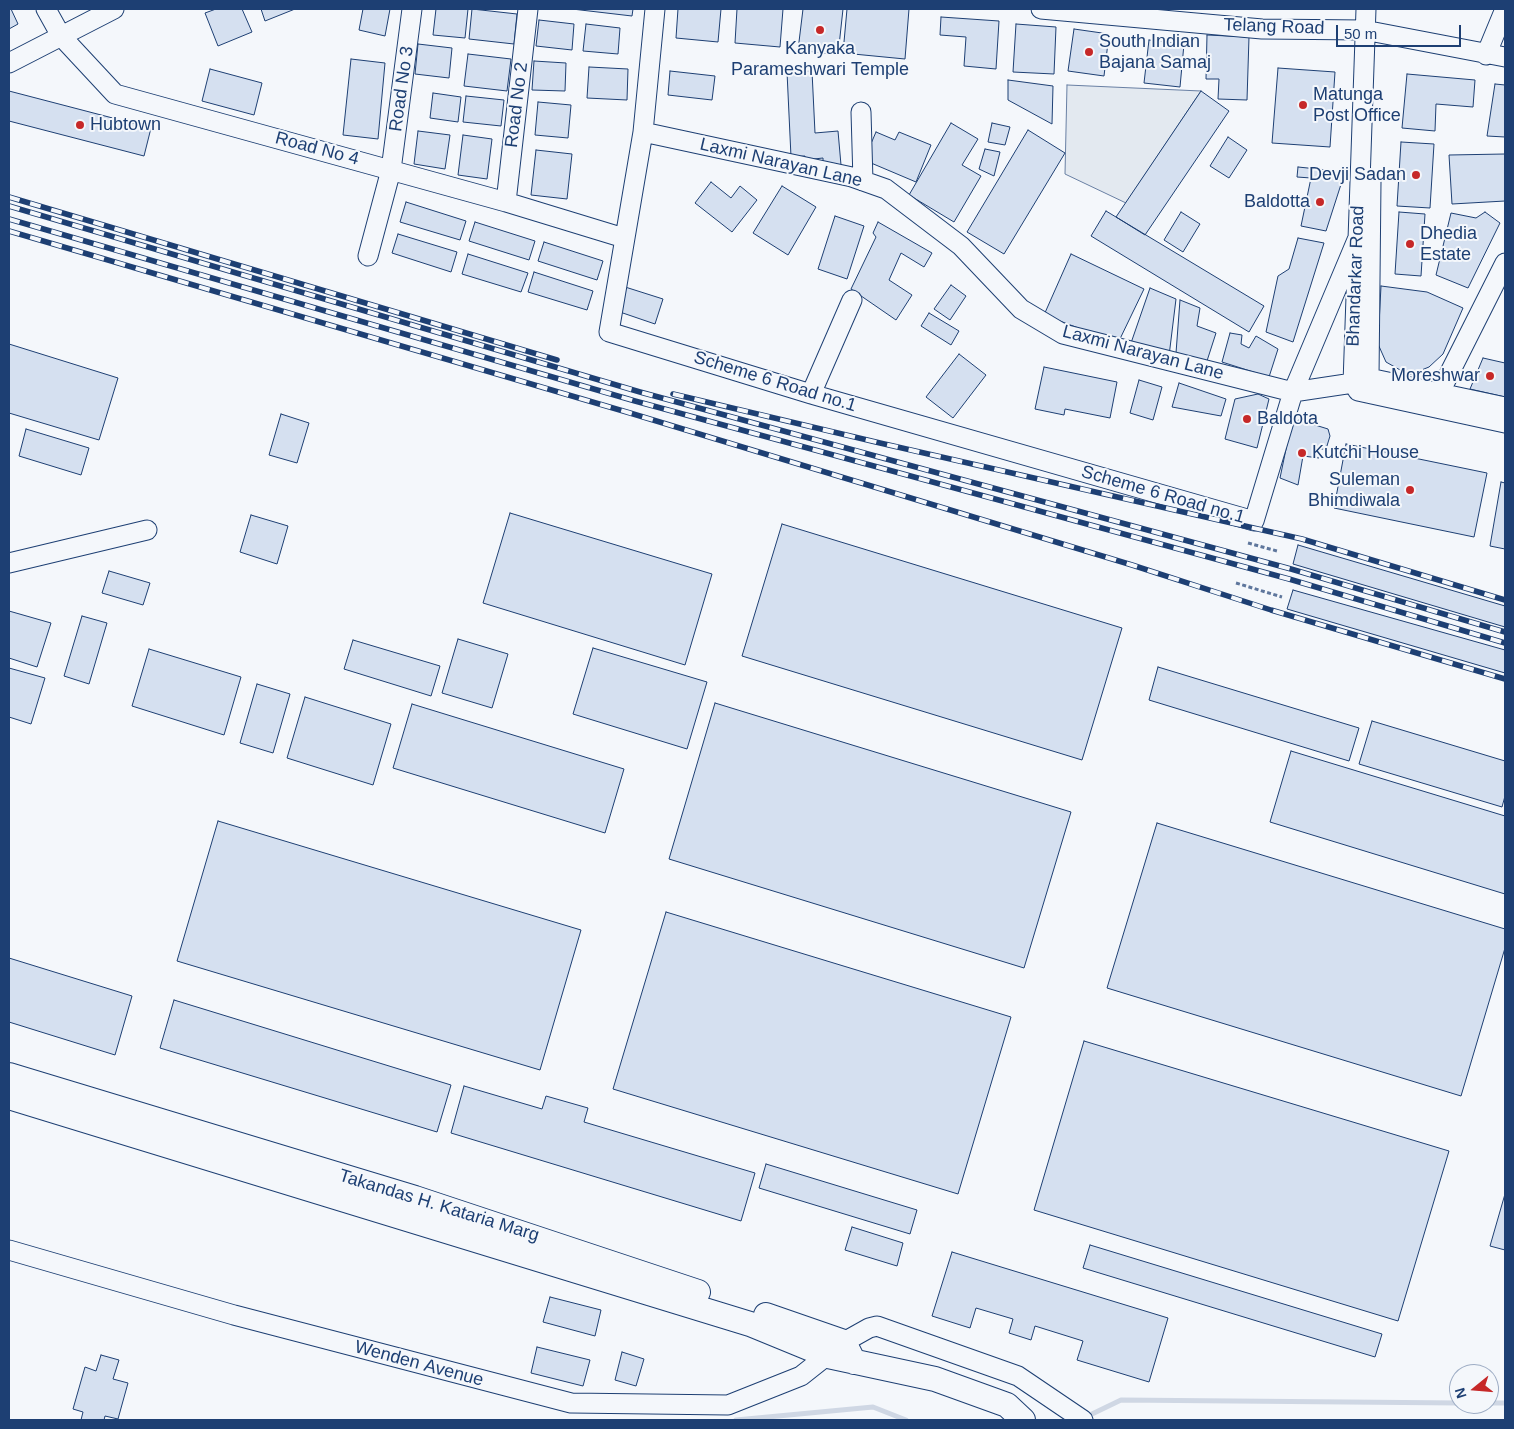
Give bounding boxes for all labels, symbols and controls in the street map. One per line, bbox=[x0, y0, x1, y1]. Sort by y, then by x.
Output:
street label: Telang Road bbox=[1223, 14, 1325, 40]
scale bar bbox=[1339, 15, 1464, 47]
marker: Kanyaka Parameshwari Temple bbox=[814, 24, 826, 36]
text: 50 m bbox=[1344, 25, 1377, 42]
place label: South Indian Bajana Samaj bbox=[1099, 31, 1211, 74]
place label: Kanyaka Parameshwari Temple bbox=[731, 38, 909, 80]
street label: Road No 3 bbox=[385, 45, 419, 133]
marker: South Indian Bajana Samaj bbox=[1083, 46, 1095, 58]
street label: Road No 2 bbox=[501, 61, 533, 149]
place label: Matunga Post Office bbox=[1313, 84, 1401, 126]
marker: Matunga Post Office bbox=[1297, 99, 1309, 111]
place label: Hubtown bbox=[90, 114, 161, 136]
marker: Hubtown bbox=[74, 119, 86, 131]
street label: Road No 4 bbox=[273, 127, 361, 171]
street label: Laxmi Narayan Lane bbox=[698, 134, 864, 192]
place label: Devji Sadan bbox=[1309, 164, 1406, 186]
marker: Devji Sadan bbox=[1410, 169, 1422, 181]
place label: Baldotta bbox=[1244, 191, 1310, 213]
marker: Baldotta bbox=[1314, 196, 1326, 208]
street label: Bhandarkar Road bbox=[1343, 205, 1369, 347]
place label: Dhedia Estate bbox=[1420, 223, 1477, 266]
marker: Dhedia Estate bbox=[1404, 238, 1416, 250]
street label: Laxmi Narayan Lane bbox=[1060, 321, 1226, 385]
street label: Scheme 6 Road no.1 bbox=[691, 347, 859, 417]
place label: Moreshwar bbox=[1391, 365, 1480, 387]
marker: Moreshwar bbox=[1484, 370, 1496, 382]
place label: Baldota bbox=[1257, 408, 1318, 430]
marker: Baldota bbox=[1241, 413, 1253, 425]
place label: Kutchi House bbox=[1312, 442, 1419, 464]
marker: Kutchi House bbox=[1296, 447, 1308, 459]
street label: Scheme 6 Road no.1 bbox=[1079, 461, 1247, 529]
place label: Suleman Bhimdiwala bbox=[1308, 469, 1400, 512]
marker: Suleman Bhimdiwala bbox=[1404, 484, 1416, 496]
street label: Takandas H. Kataria Marg bbox=[336, 1165, 542, 1247]
street label: Wenden Avenue bbox=[352, 1336, 486, 1392]
north arrow bbox=[1449, 1364, 1499, 1414]
text: N bbox=[1451, 1386, 1470, 1400]

